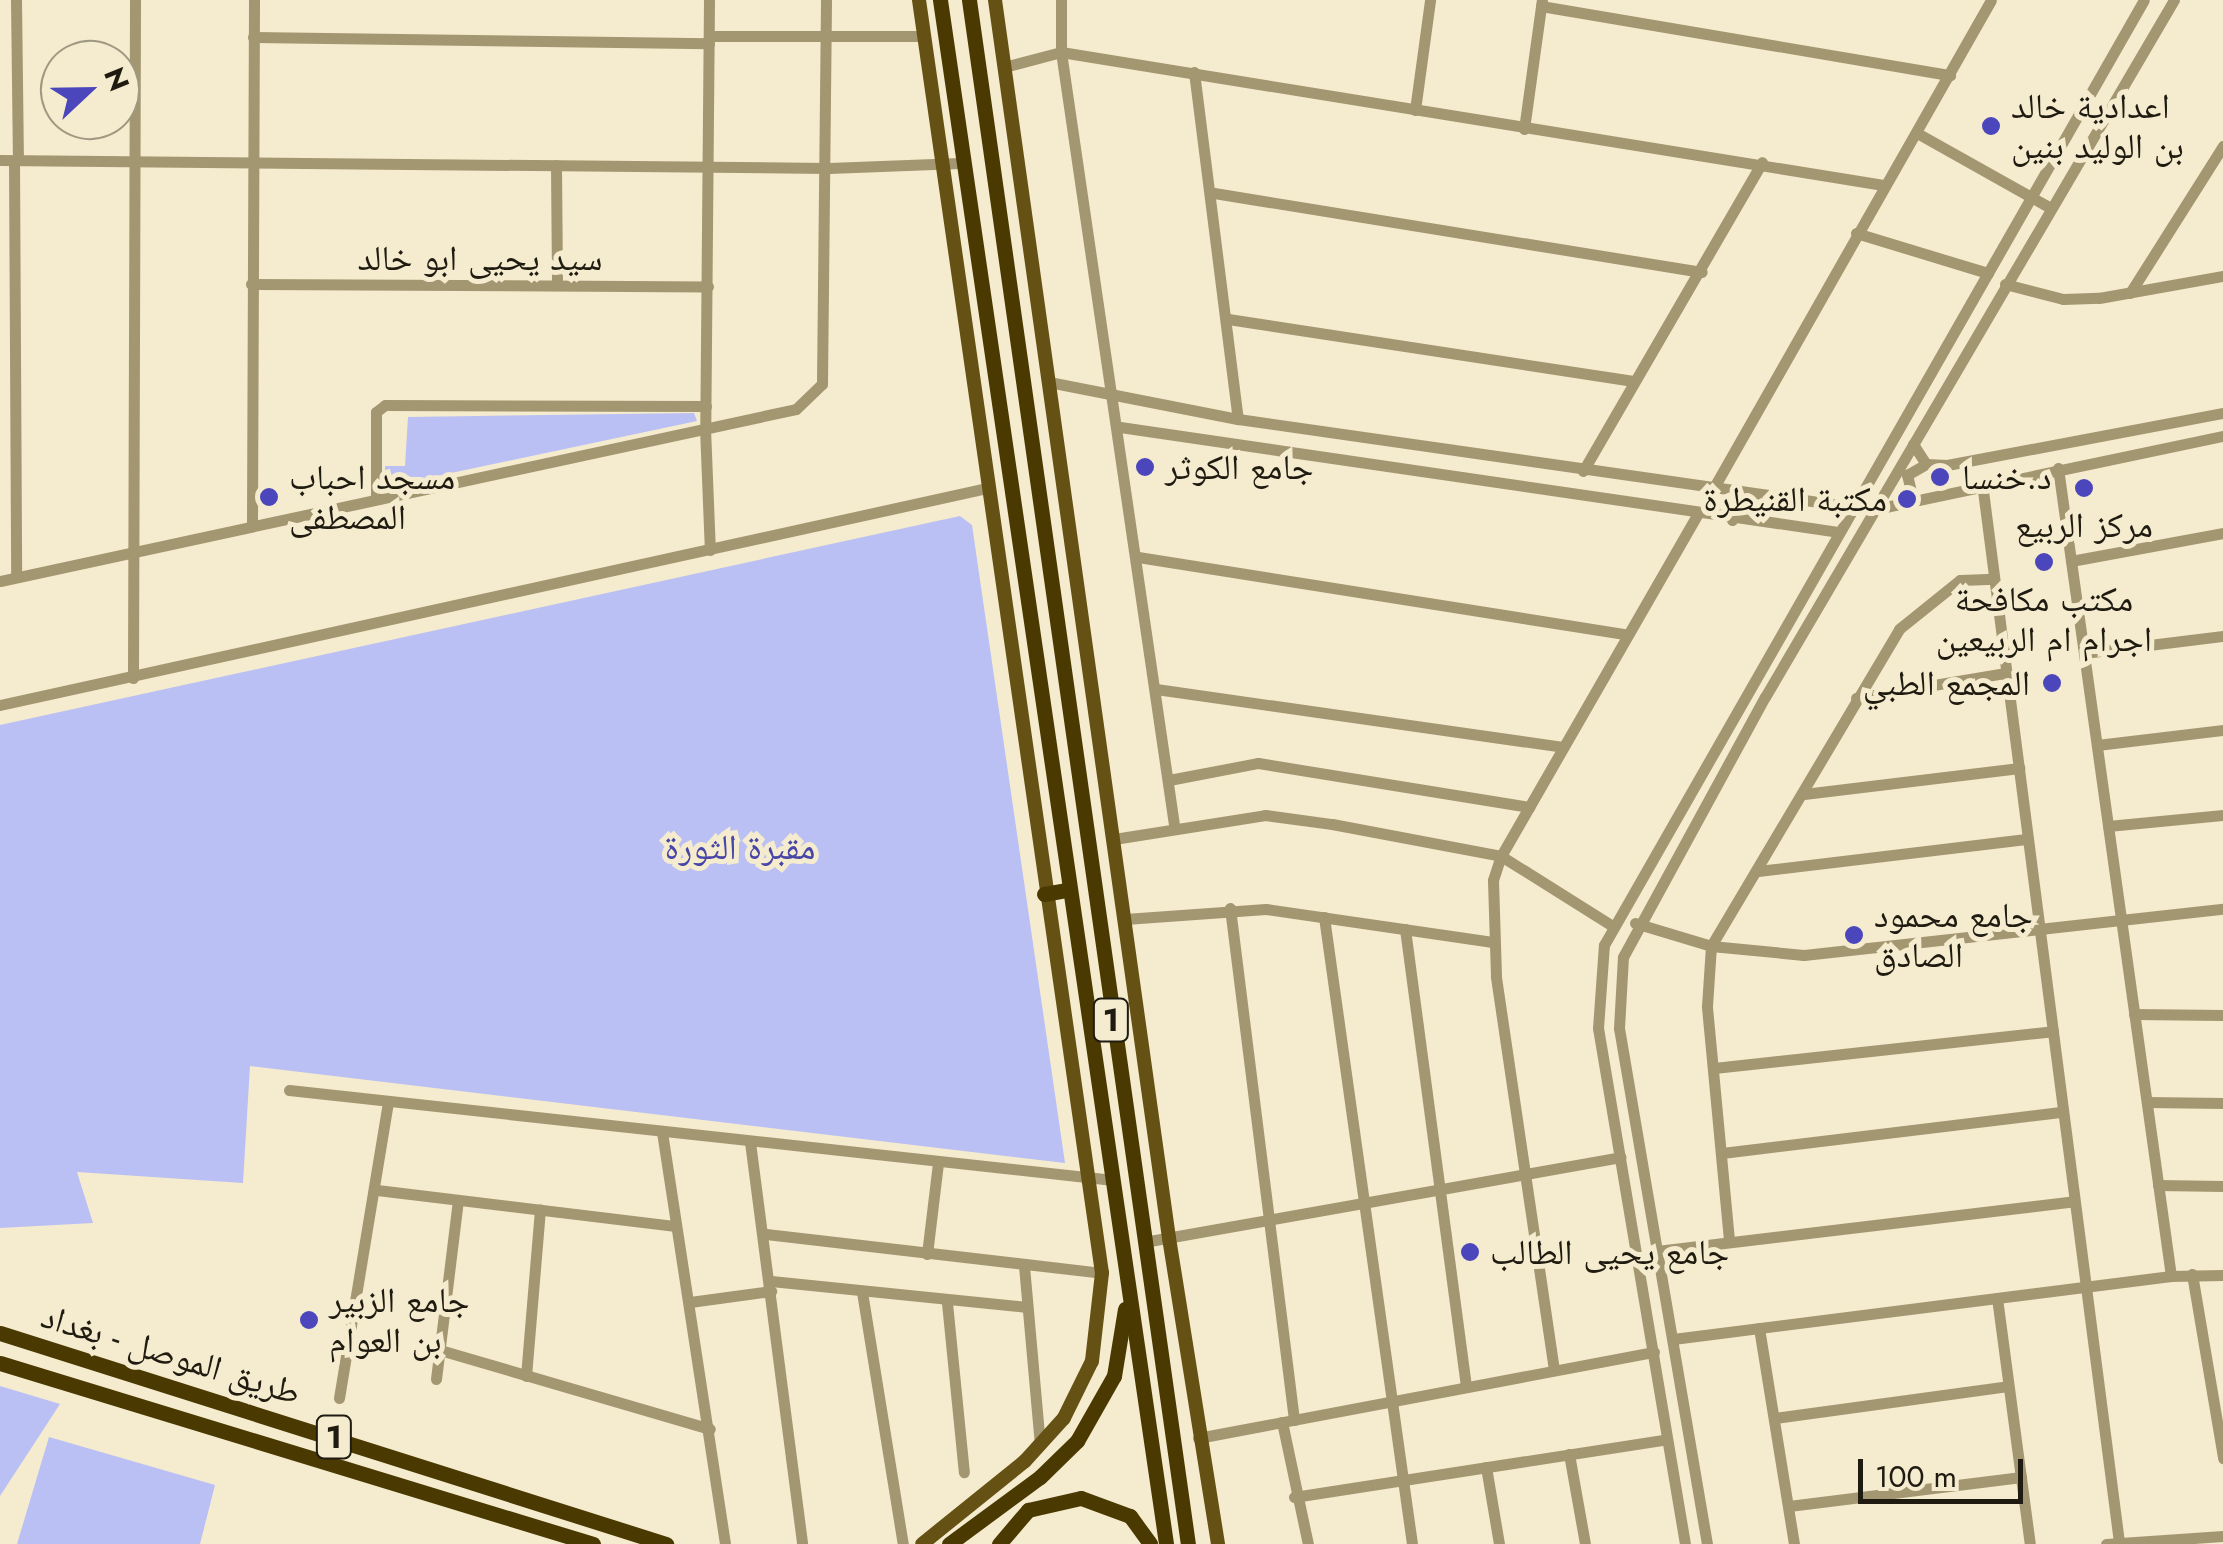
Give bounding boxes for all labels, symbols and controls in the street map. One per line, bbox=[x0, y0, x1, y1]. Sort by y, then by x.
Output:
north arrow bbox=[40, 40, 140, 140]
text: N bbox=[93, 61, 140, 97]
place label: اعدادية خالد بن الوليد بنين bbox=[2011, 85, 2184, 167]
marker: اعدادية خالد بن الوليد بنين bbox=[1980, 115, 2002, 137]
street label: سيد يحيى ابو خالد bbox=[357, 237, 603, 279]
place label: جامع الكوثر bbox=[1165, 446, 1314, 488]
place label: مسجد احباب المصطفى bbox=[289, 456, 455, 538]
marker: جامع الكوثر bbox=[1134, 456, 1156, 478]
place label: د.خنسا bbox=[1962, 456, 2052, 498]
marker: د.خنسا bbox=[1927, 464, 1953, 490]
marker: مركز الربيع bbox=[2073, 477, 2095, 499]
place label: مكتبة القنيطرة bbox=[1703, 478, 1887, 520]
marker: مسجد احباب المصطفى bbox=[258, 486, 280, 508]
marker: مكتبة القنيطرة bbox=[1896, 488, 1918, 510]
place label: مركز الربيع bbox=[2015, 504, 2153, 546]
marker: مكتب مكافحة اجرام ام الربيعين bbox=[2033, 551, 2055, 573]
place label: مكتب مكافحة اجرام ام الربيعين bbox=[1936, 578, 2152, 660]
place label: المجمع الطبي bbox=[1863, 662, 2030, 704]
marker: المجمع الطبي bbox=[2039, 670, 2065, 696]
park label: مقبرة الثورة bbox=[664, 826, 816, 868]
place label: جامع محمود الصادق bbox=[1874, 894, 2033, 976]
marker: جامع محمود الصادق bbox=[1843, 924, 1865, 946]
road number: 1 bbox=[1091, 993, 1131, 1047]
place label: جامع يحيى الطالب bbox=[1490, 1231, 1729, 1273]
marker: جامع يحيى الطالب bbox=[1459, 1241, 1481, 1263]
place label: جامع الزبير بن العوام bbox=[329, 1279, 470, 1361]
street label: طريق الموصل - بغداد bbox=[36, 1295, 306, 1413]
marker: جامع الزبير بن العوام bbox=[298, 1309, 320, 1331]
road number: 1 bbox=[314, 1410, 354, 1464]
scale bar bbox=[1863, 1439, 2028, 1501]
text: 100 m bbox=[1875, 1455, 1957, 1498]

